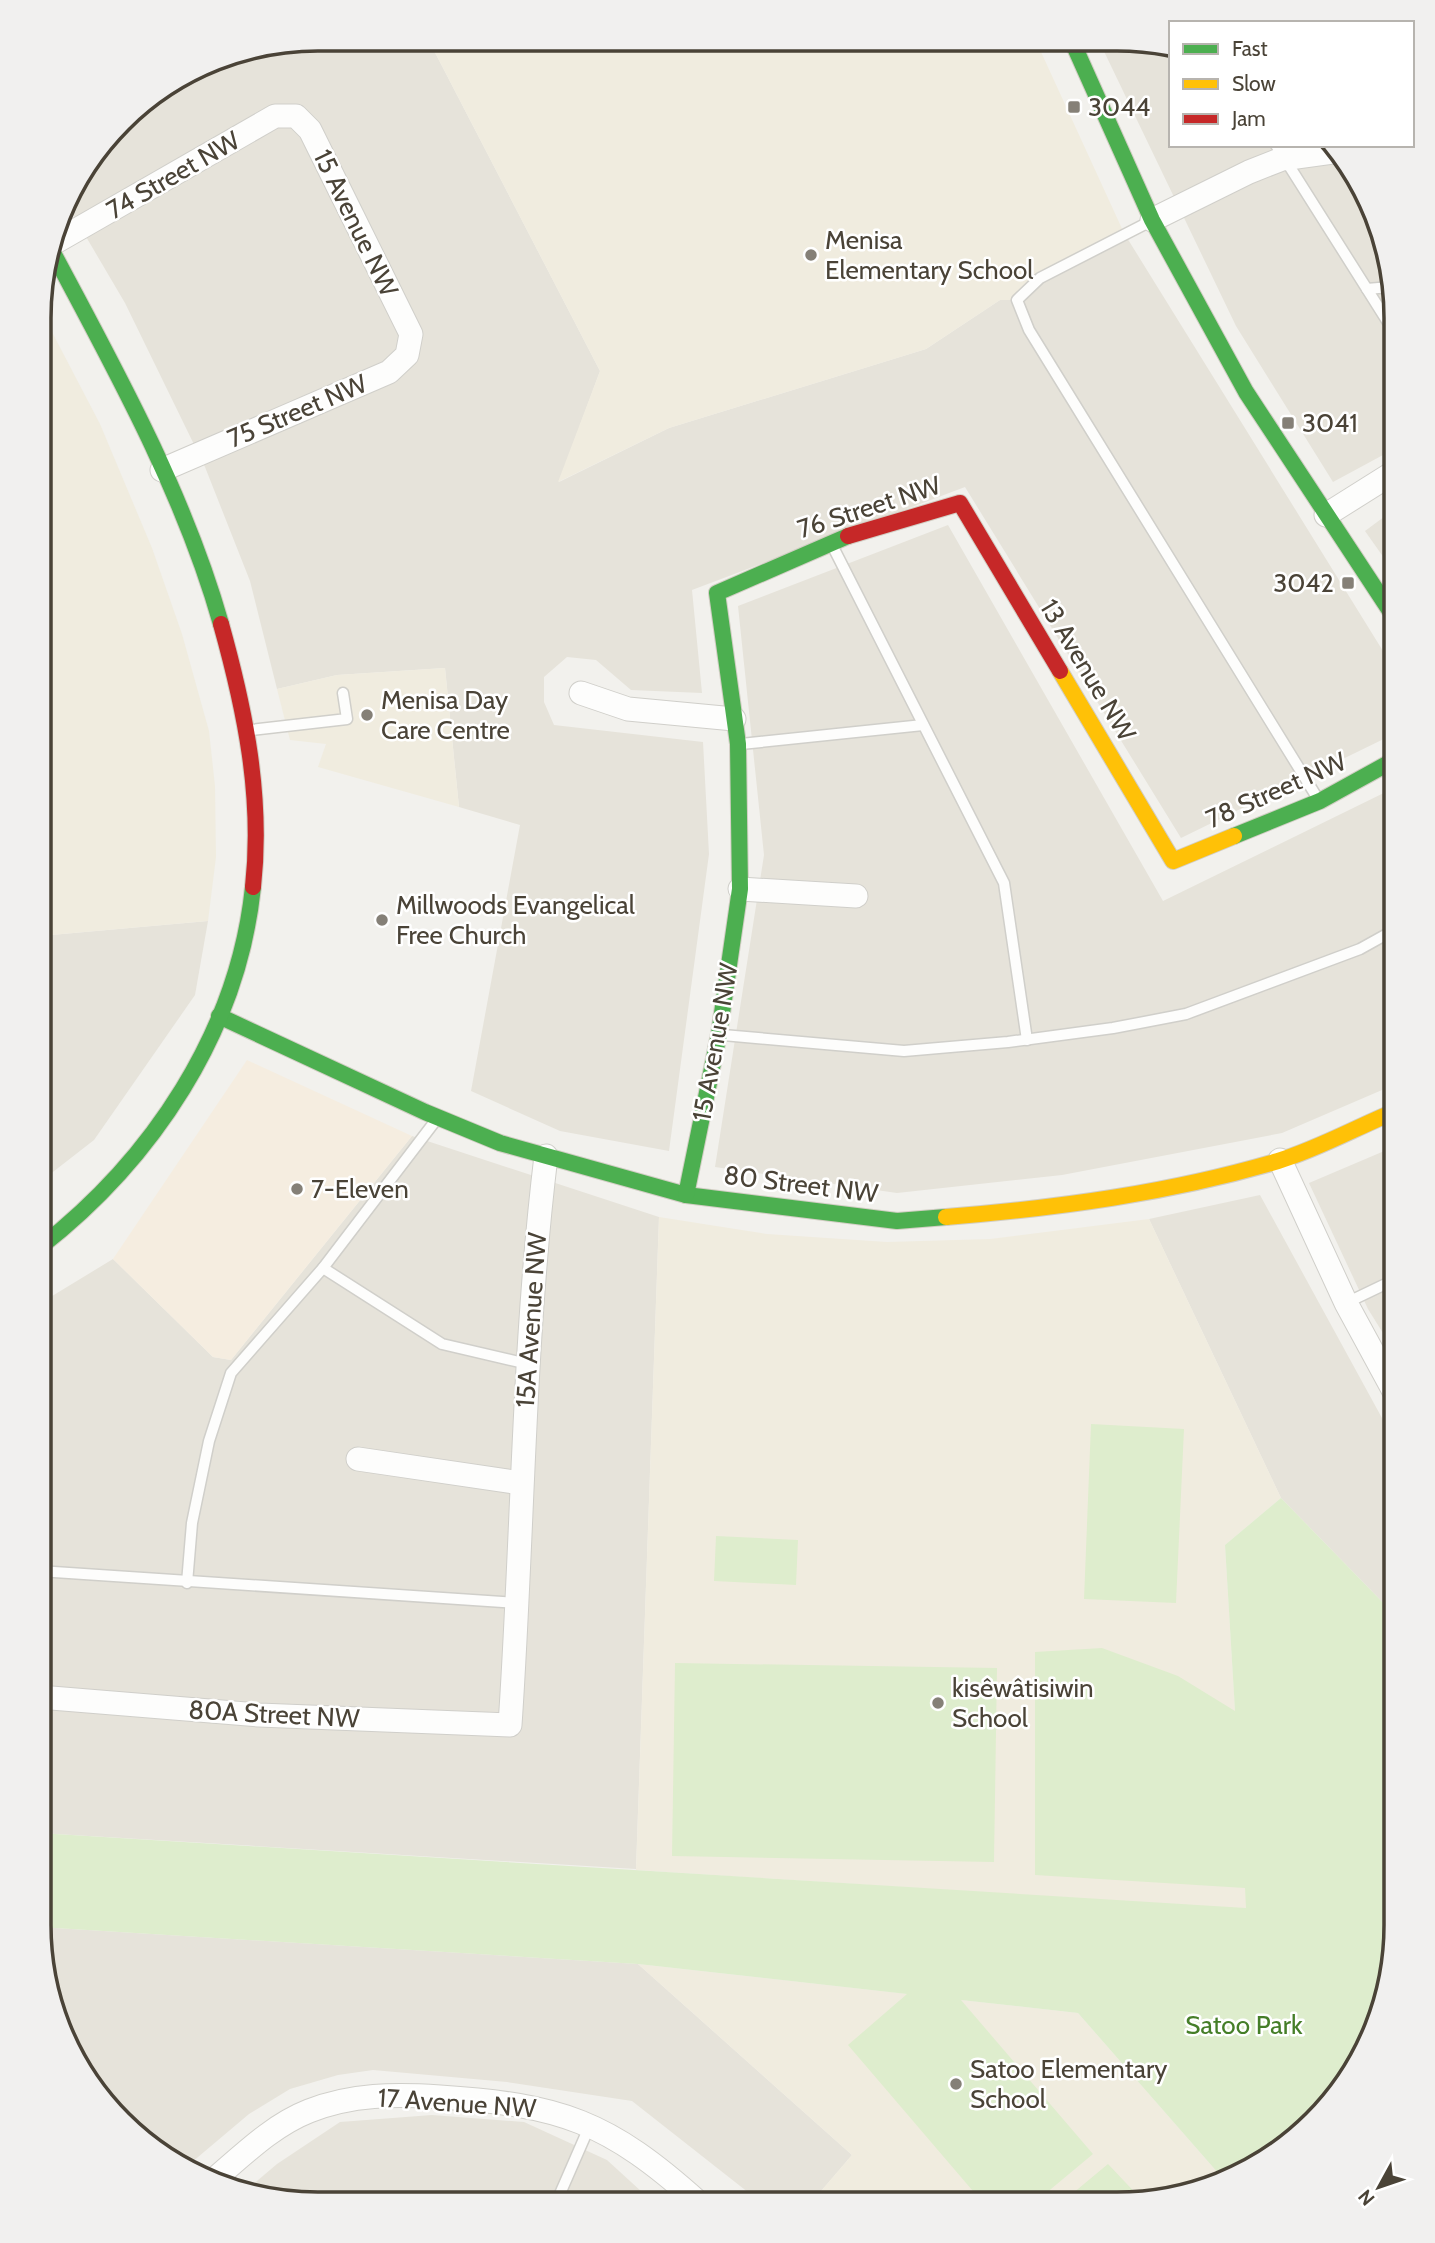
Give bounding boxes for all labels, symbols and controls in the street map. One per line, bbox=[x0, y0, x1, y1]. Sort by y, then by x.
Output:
legend bbox=[1169, 21, 1414, 147]
text: Fast bbox=[1232, 36, 1268, 61]
text: Slow bbox=[1232, 71, 1276, 96]
place label: 3044 bbox=[1088, 91, 1150, 123]
marker: 3044 bbox=[1066, 99, 1082, 115]
text: Jam bbox=[1231, 106, 1266, 131]
street label: 74 Street NW bbox=[101, 124, 246, 226]
street label: 15 Avenue NW bbox=[307, 144, 406, 302]
place label: Menisa Elementary School bbox=[825, 224, 1033, 286]
marker: Menisa Elementary School bbox=[803, 247, 819, 263]
street label: 75 Street NW bbox=[222, 367, 372, 455]
place label: 3041 bbox=[1302, 407, 1358, 439]
marker: 3041 bbox=[1280, 415, 1296, 431]
street label: 76 Street NW bbox=[793, 469, 945, 545]
place label: 3042 bbox=[1273, 567, 1334, 599]
marker: 3042 bbox=[1340, 575, 1356, 591]
street label: 13 Avenue NW bbox=[1033, 593, 1143, 747]
place label: Menisa Day Care Centre bbox=[381, 684, 510, 746]
marker: Menisa Day Care Centre bbox=[359, 707, 375, 723]
street label: 78 Street NW bbox=[1201, 745, 1352, 835]
place label: Millwoods Evangelical Free Church bbox=[396, 889, 635, 951]
marker: Millwoods Evangelical Free Church bbox=[374, 912, 390, 928]
street label: 15 Avenue NW bbox=[685, 960, 745, 1123]
street label: 80 Street NW bbox=[722, 1159, 880, 1209]
place label: 7-Eleven bbox=[311, 1173, 409, 1205]
marker: 7-Eleven bbox=[289, 1181, 305, 1197]
street label: 15A Avenue NW bbox=[509, 1231, 553, 1409]
place label: kisêwâtisiwin School bbox=[952, 1672, 1094, 1734]
street label: 80A Street NW bbox=[188, 1694, 361, 1734]
marker: kisêwâtisiwin School bbox=[930, 1695, 946, 1711]
park label: Satoo Park bbox=[1185, 2009, 1303, 2041]
place label: Satoo Elementary School bbox=[970, 2053, 1167, 2115]
marker: Satoo Elementary School bbox=[948, 2076, 964, 2092]
street label: 17 Avenue NW bbox=[377, 2082, 538, 2125]
north arrow bbox=[1344, 2152, 1414, 2222]
text: N bbox=[1353, 2185, 1379, 2210]

